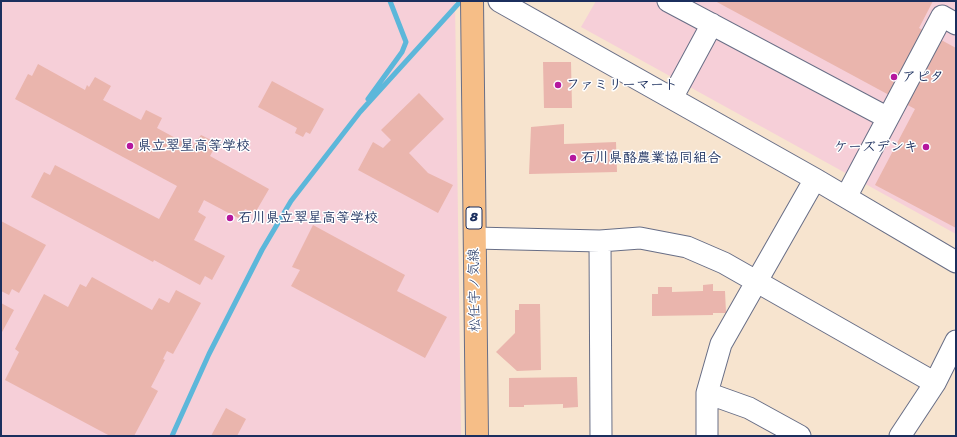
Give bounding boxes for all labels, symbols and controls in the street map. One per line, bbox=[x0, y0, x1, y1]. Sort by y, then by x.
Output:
place label: アピタ bbox=[902, 69, 944, 85]
marker: アピタ bbox=[889, 72, 899, 82]
place label: ファミリーマート bbox=[566, 77, 678, 93]
marker: ファミリーマート bbox=[553, 80, 563, 90]
place label: 県立翠星高等学校 bbox=[138, 138, 250, 154]
place label: ケーズデンキ bbox=[834, 139, 918, 155]
marker: 県立翠星高等学校 bbox=[125, 141, 135, 151]
marker: ケーズデンキ bbox=[921, 142, 931, 152]
place label: 石川県酪農業協同組合 bbox=[581, 150, 721, 166]
marker: 石川県酪農業協同組合 bbox=[568, 153, 578, 163]
road number: 8 bbox=[466, 207, 482, 229]
place label: 石川県立翠星高等学校 bbox=[238, 210, 378, 226]
marker: 石川県立翠星高等学校 bbox=[225, 213, 235, 223]
street label: 松任宇ノ気線 bbox=[466, 248, 484, 332]

